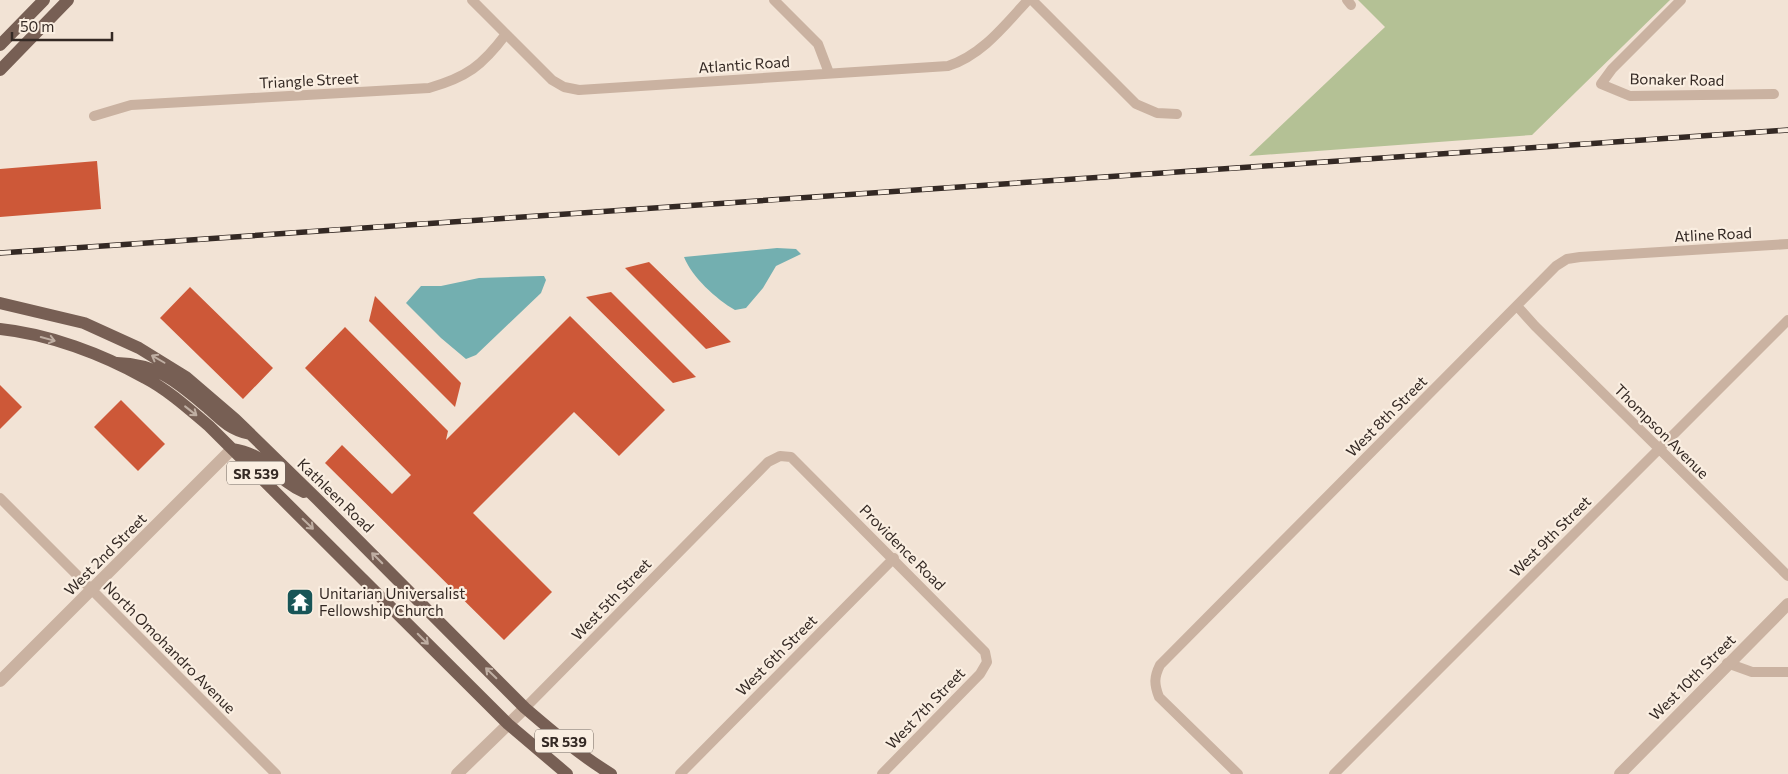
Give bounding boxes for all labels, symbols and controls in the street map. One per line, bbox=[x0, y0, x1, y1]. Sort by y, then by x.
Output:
scale bar bbox=[12, 10, 112, 42]
text: 50 m bbox=[20, 17, 54, 35]
street label: Atlantic Road bbox=[698, 52, 790, 76]
street label: Triangle Street bbox=[259, 68, 359, 92]
street label: Bonaker Road bbox=[1630, 69, 1724, 89]
street label: Atline Road bbox=[1674, 223, 1752, 245]
one-way arrow bbox=[39, 335, 55, 344]
one-way arrow bbox=[151, 354, 166, 364]
street label: West 8th Street bbox=[1342, 372, 1430, 460]
street label: Thompson Avenue bbox=[1611, 380, 1713, 482]
one-way arrow bbox=[185, 406, 198, 417]
street label: Kathleen Road bbox=[294, 454, 378, 536]
road number: SR 539 bbox=[227, 462, 285, 484]
street label: West 9th Street bbox=[1506, 492, 1594, 580]
street label: Providence Road bbox=[856, 500, 950, 594]
street label: West 2nd Street bbox=[60, 509, 150, 599]
one-way arrow bbox=[302, 518, 315, 530]
one-way arrow bbox=[371, 552, 383, 564]
street label: West 5th Street bbox=[567, 554, 655, 644]
street label: North Omohandro Avenue bbox=[100, 577, 240, 717]
place label: Unitarian Universalist Fellowship Church bbox=[319, 584, 465, 619]
temple icon: Unitarian Universalist Fellowship Church bbox=[285, 587, 315, 617]
street label: West 6th Street bbox=[732, 611, 820, 699]
street label: West 10th Street bbox=[1645, 630, 1739, 724]
one-way arrow bbox=[417, 633, 429, 645]
street label: West 7th Street bbox=[882, 664, 968, 752]
one-way arrow bbox=[485, 667, 497, 679]
road number: SR 539 bbox=[535, 729, 593, 752]

